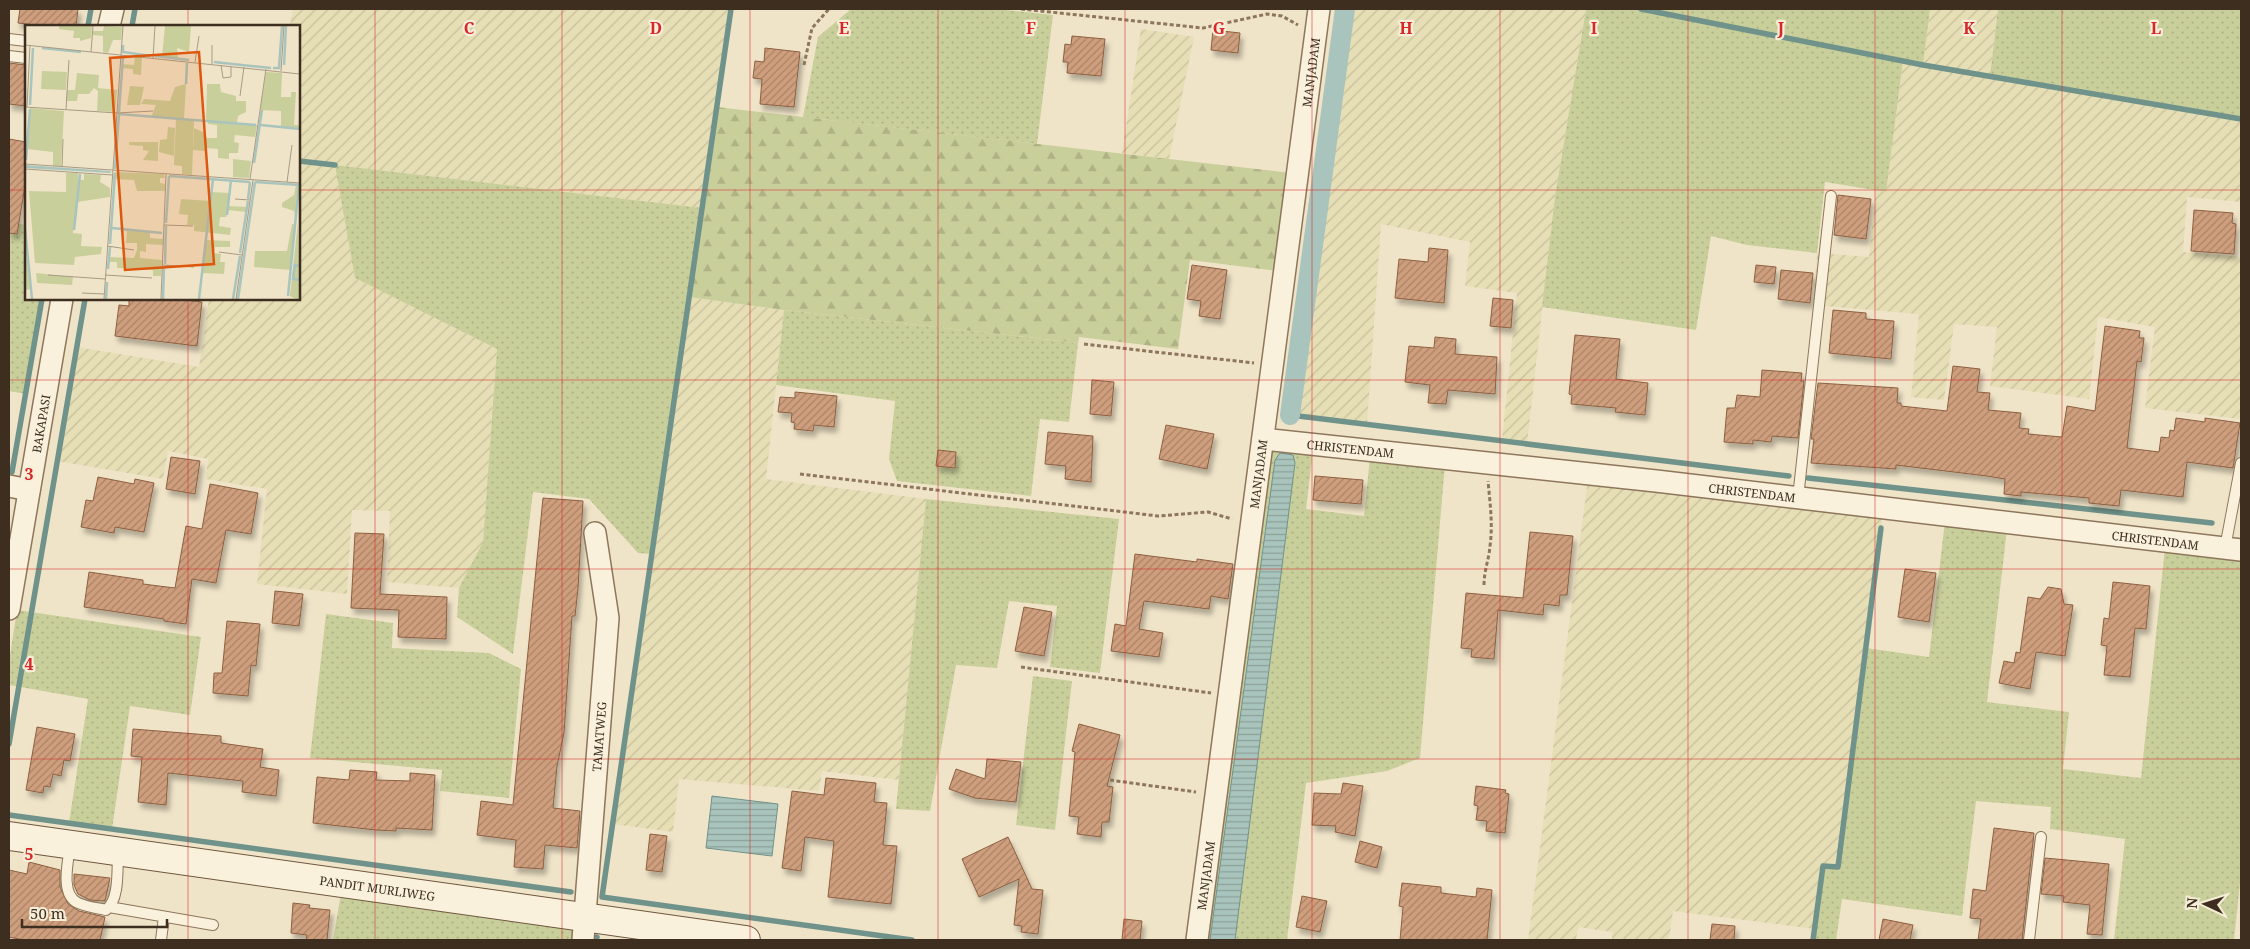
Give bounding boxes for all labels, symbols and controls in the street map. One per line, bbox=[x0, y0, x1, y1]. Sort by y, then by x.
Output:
text: C bbox=[464, 17, 475, 39]
text: D bbox=[650, 17, 662, 39]
text: E bbox=[839, 17, 849, 39]
text: F bbox=[1026, 17, 1036, 39]
text: G bbox=[1213, 17, 1225, 39]
text: H bbox=[1399, 17, 1413, 39]
text: I bbox=[1591, 17, 1597, 39]
text: J bbox=[1777, 17, 1785, 39]
text: K bbox=[1963, 17, 1975, 39]
text: L bbox=[2151, 17, 2161, 39]
inset map bbox=[25, 25, 300, 300]
street label: MANJADAM bbox=[1298, 37, 1324, 108]
street label: BAKAPASI bbox=[27, 393, 54, 454]
street label: CHRISTENDAM bbox=[1306, 435, 1395, 461]
street label: MANJADAM bbox=[1245, 438, 1271, 510]
text: 3 bbox=[24, 463, 34, 485]
street label: CHRISTENDAM bbox=[1708, 479, 1797, 506]
street label: CHRISTENDAM bbox=[2111, 526, 2200, 553]
text: 4 bbox=[24, 653, 34, 675]
street label: TAMATWEG bbox=[588, 701, 610, 772]
street label: MANJADAM bbox=[1192, 840, 1218, 911]
text: 5 bbox=[24, 843, 34, 865]
street label: PANDIT MURLIWEG bbox=[319, 871, 436, 905]
north arrow bbox=[2180, 879, 2230, 929]
scale bar bbox=[22, 896, 168, 928]
text: N bbox=[2182, 897, 2201, 909]
text: 50 m bbox=[30, 903, 65, 923]

